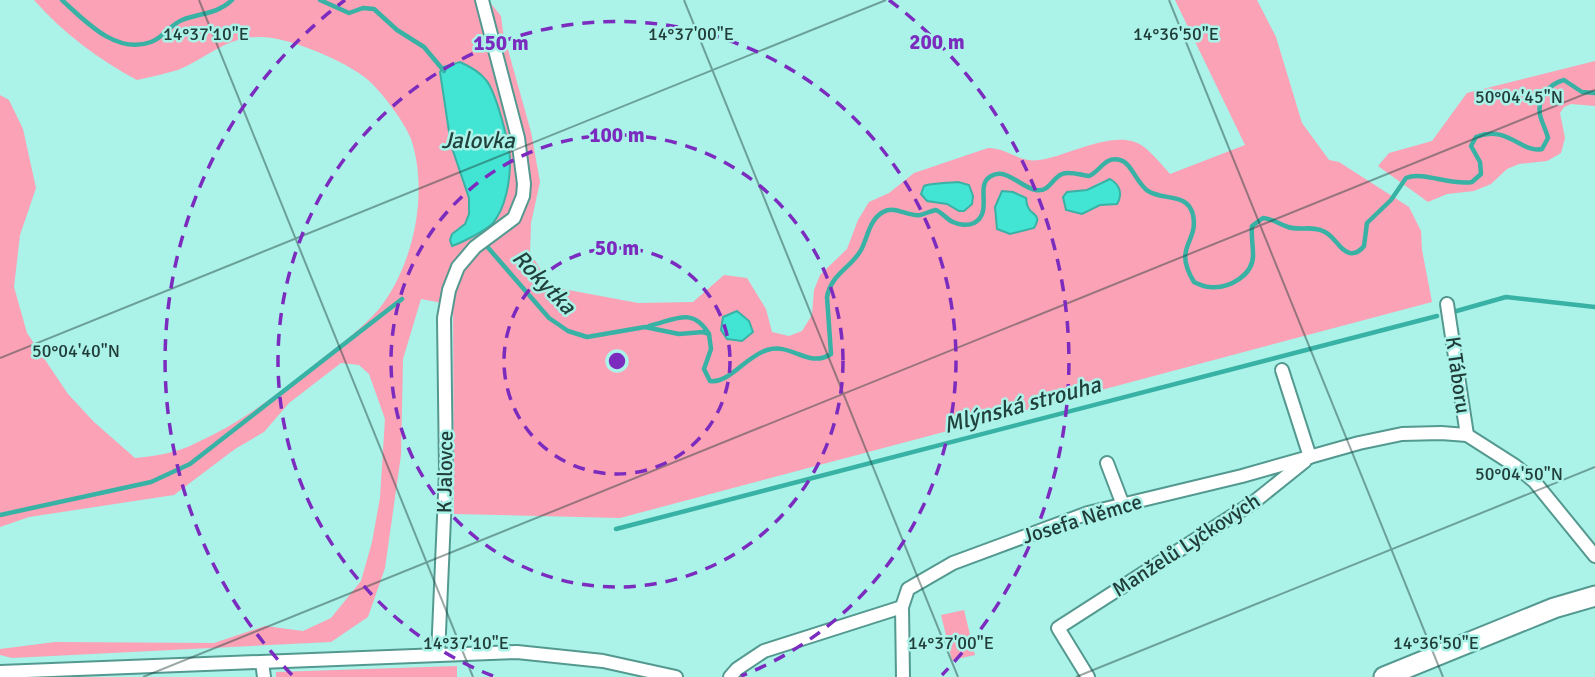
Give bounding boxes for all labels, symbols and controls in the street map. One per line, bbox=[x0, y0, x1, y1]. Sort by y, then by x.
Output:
text: 14°37'10"E bbox=[163, 23, 249, 45]
text: 14°37'00"E bbox=[648, 23, 734, 45]
text: 14°36'50"E bbox=[1133, 23, 1219, 45]
text: 200 m bbox=[909, 29, 965, 55]
text: 150 m bbox=[473, 30, 529, 56]
text: 50°04'45"N bbox=[1475, 86, 1563, 108]
text: 100 m bbox=[589, 122, 645, 148]
water label: Jalovka bbox=[441, 126, 516, 155]
text: 50 m bbox=[595, 235, 639, 261]
water label: Rokytka bbox=[506, 243, 583, 322]
street label: K Táboru bbox=[1440, 335, 1476, 415]
text: 50°04'40"N bbox=[32, 340, 120, 362]
centre of rings bbox=[605, 349, 629, 373]
water label: Mlýnská strouha bbox=[940, 370, 1105, 440]
street label: K Jalovce bbox=[431, 430, 459, 514]
text: 50°04'50"N bbox=[1475, 463, 1563, 485]
street label: Manželů Lyčkových bbox=[1107, 487, 1265, 603]
street label: Josefa Němce bbox=[1019, 488, 1145, 550]
text: 14°37'10"E bbox=[423, 632, 509, 654]
text: 14°37'00"E bbox=[908, 632, 994, 654]
text: 14°36'50"E bbox=[1393, 632, 1479, 654]

